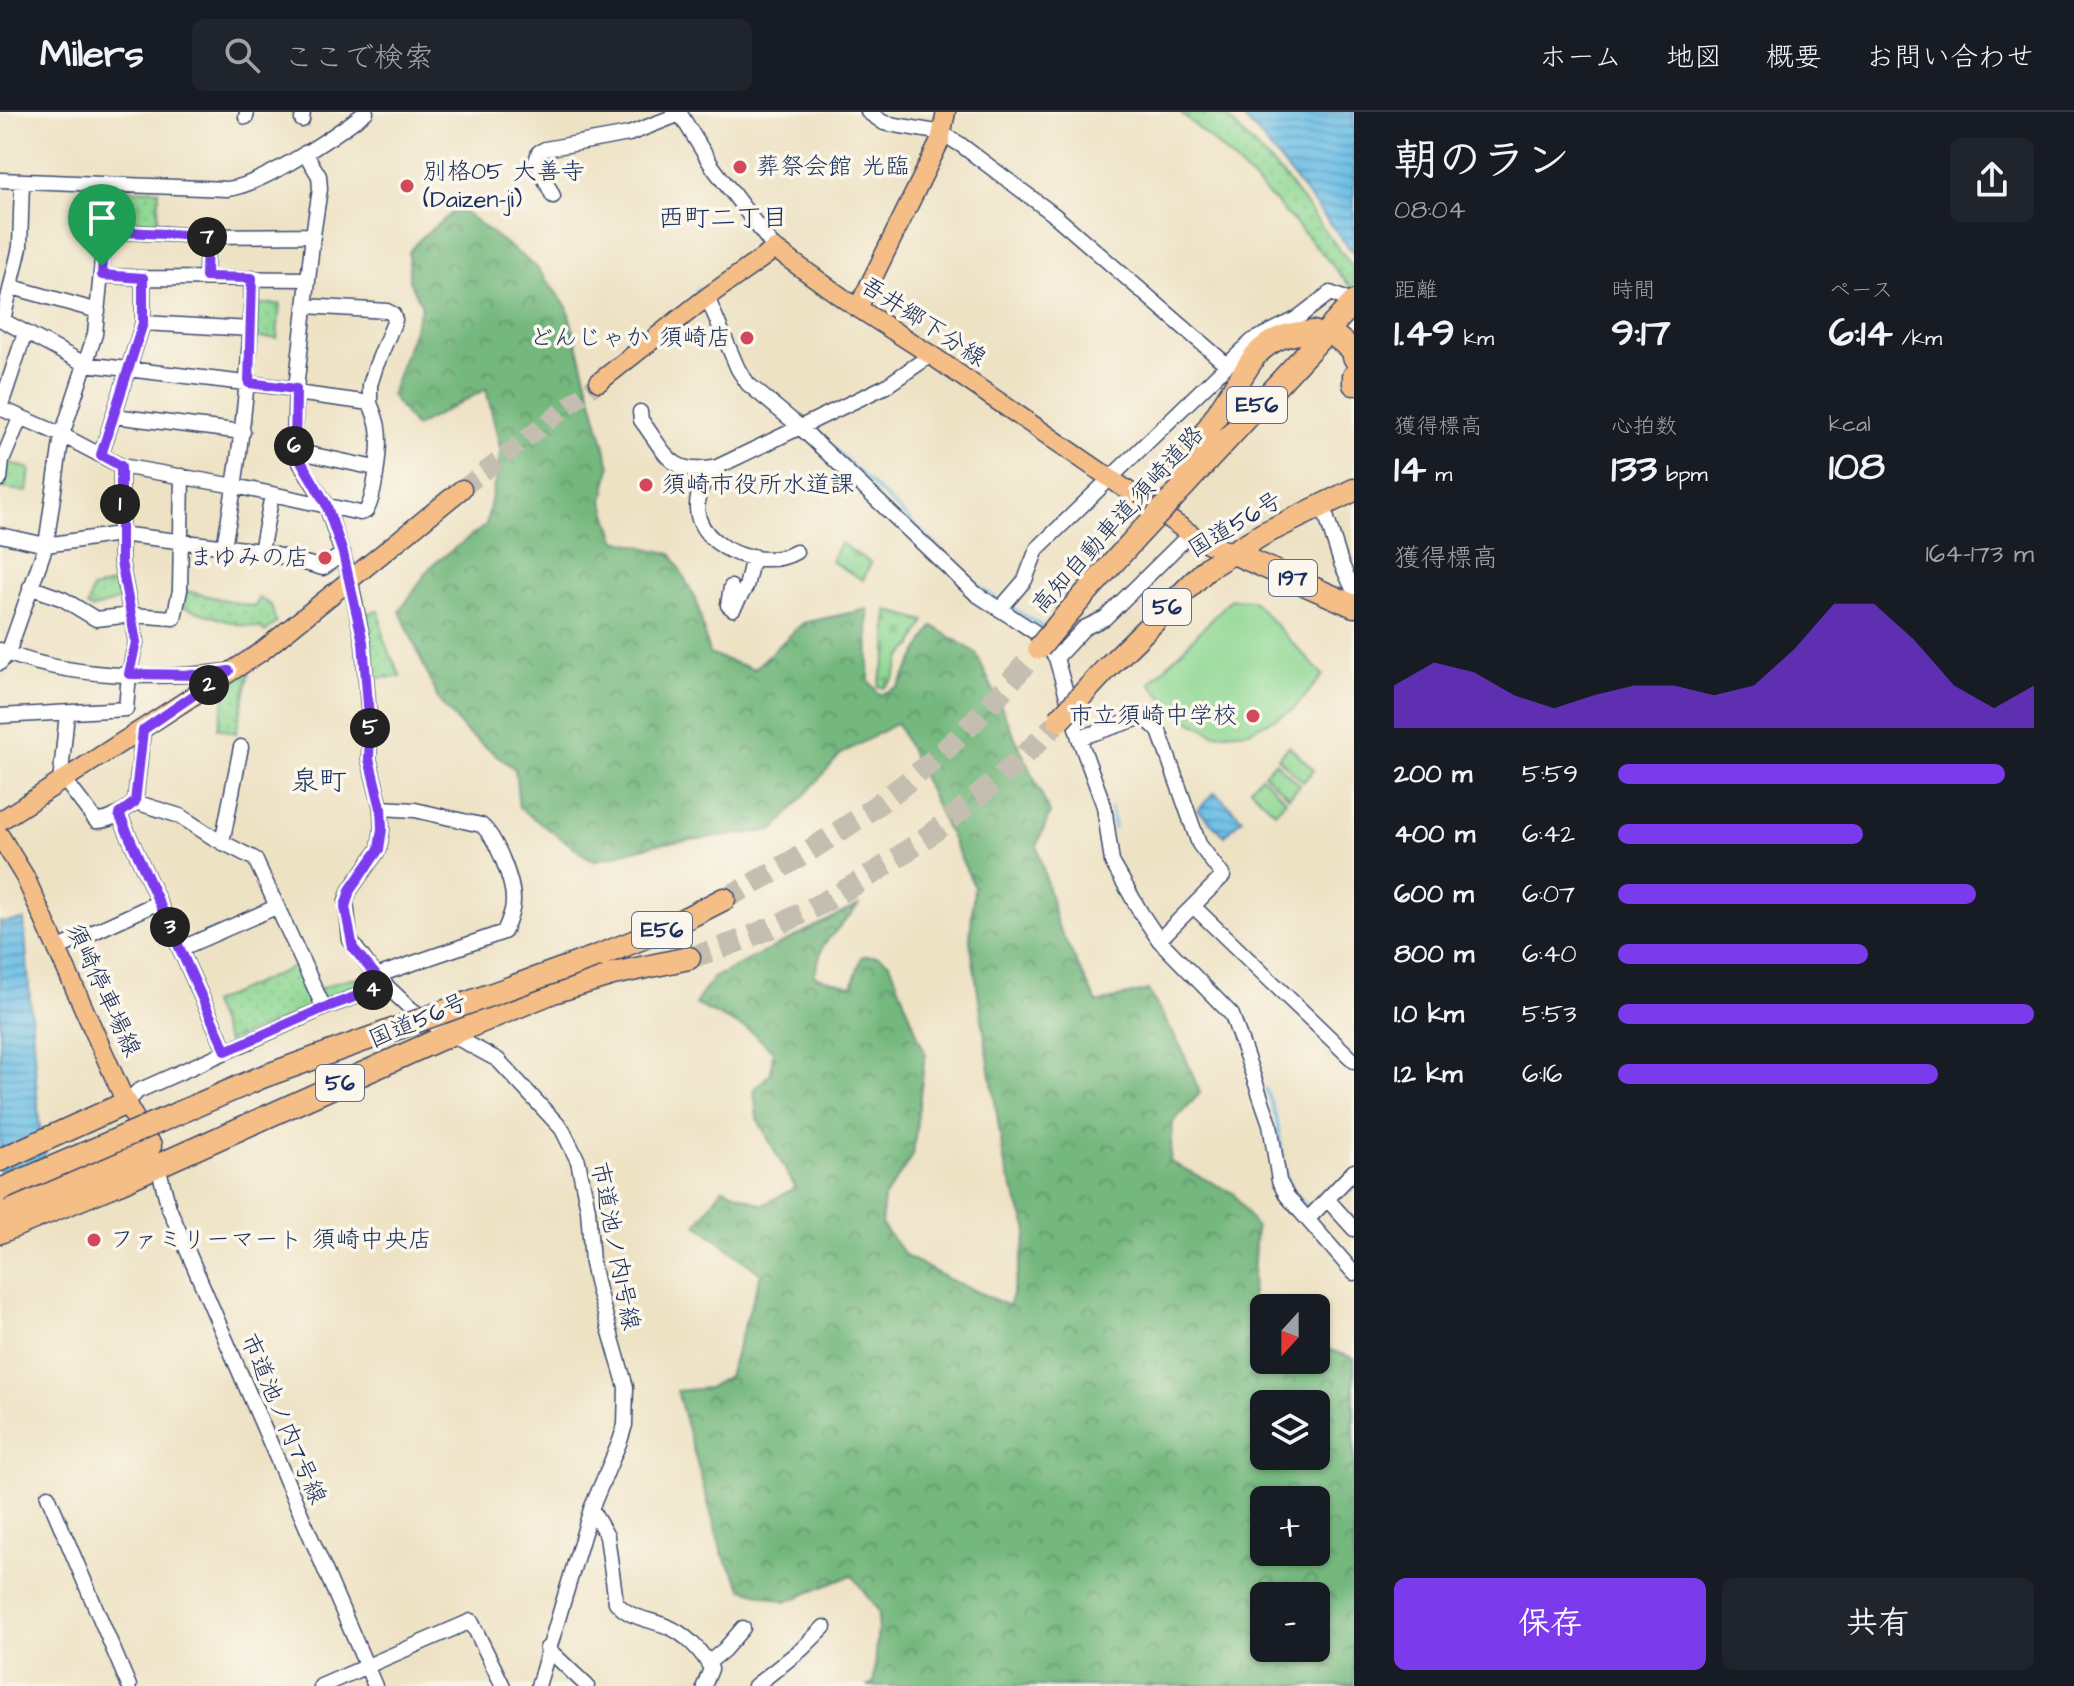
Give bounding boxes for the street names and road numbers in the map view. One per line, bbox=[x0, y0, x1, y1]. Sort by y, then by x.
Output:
street label: 吾井郷下分線 bbox=[853, 269, 993, 375]
road number: E56 bbox=[1227, 387, 1287, 423]
street label: 高知自動車道;須崎道路 bbox=[1024, 418, 1212, 622]
street label: 国道56号 bbox=[1182, 484, 1288, 566]
road number: 197 bbox=[1269, 560, 1317, 596]
road number: 56 bbox=[1143, 589, 1191, 625]
road number: E56 bbox=[632, 912, 692, 948]
street label: 須崎停車場線 bbox=[57, 918, 149, 1062]
street label: 国道56号 bbox=[363, 985, 473, 1057]
road number: 56 bbox=[316, 1065, 364, 1101]
street label: 市道池ノ内1号線 bbox=[582, 1159, 648, 1333]
street label: 市道池ノ内7号線 bbox=[232, 1328, 334, 1510]

